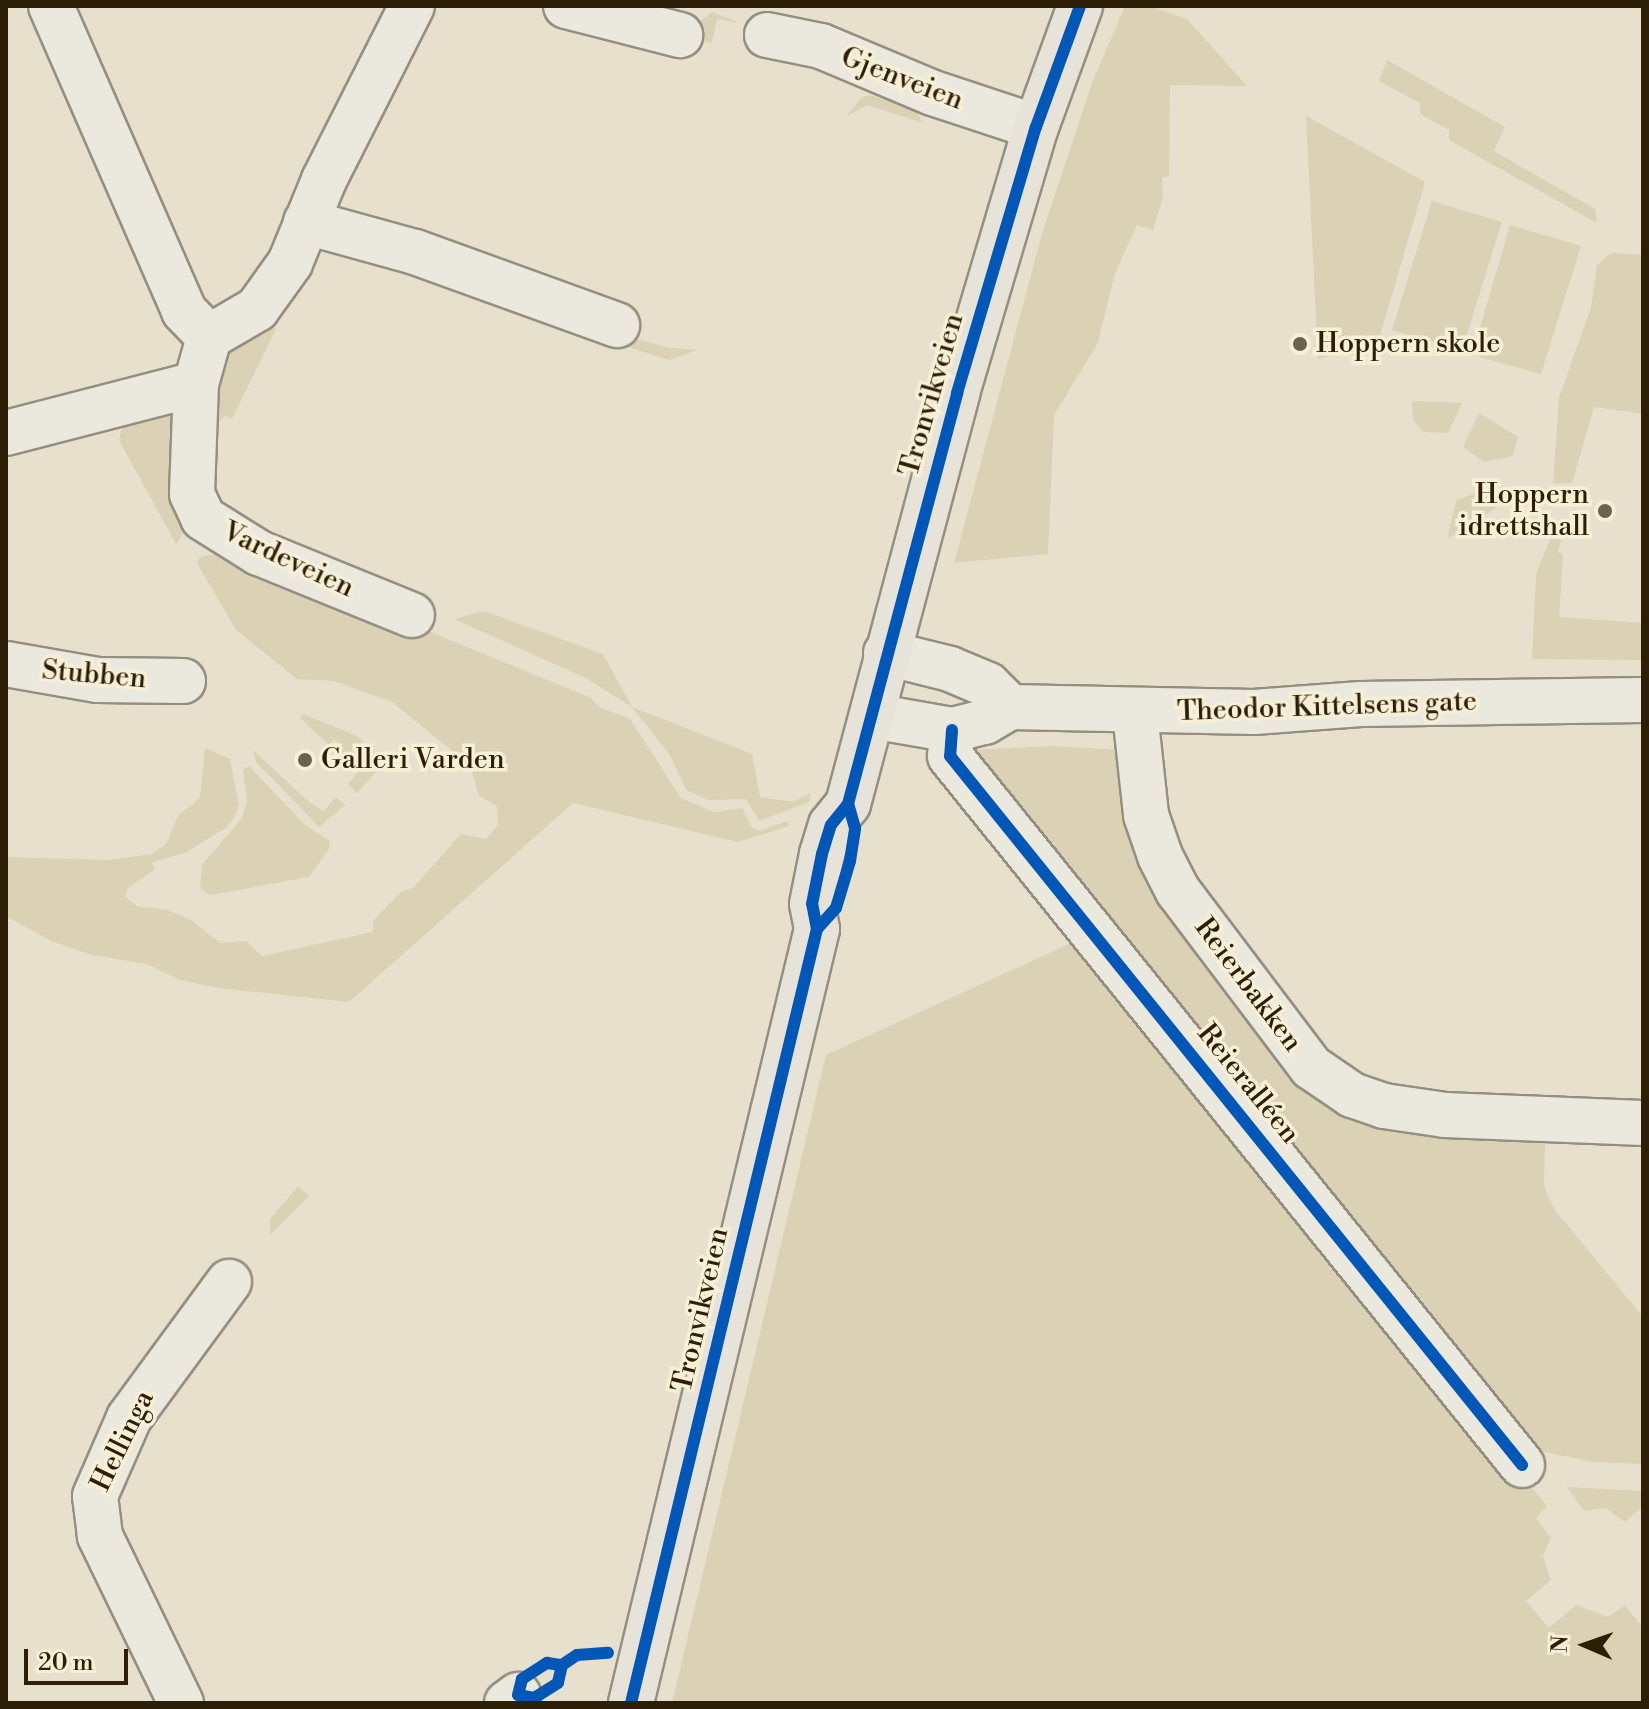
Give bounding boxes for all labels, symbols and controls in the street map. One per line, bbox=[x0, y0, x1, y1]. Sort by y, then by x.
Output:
street label: Gjenveien bbox=[836, 40, 968, 118]
street label: Tronvikveien bbox=[893, 310, 971, 480]
place label: Hoppern skole bbox=[1316, 327, 1500, 361]
marker: Hoppern skole bbox=[1291, 335, 1309, 353]
place label: Hoppern idrettshall bbox=[1458, 478, 1589, 544]
marker: Hoppern idrettshall bbox=[1596, 502, 1614, 520]
street label: Vardeveien bbox=[217, 515, 359, 605]
street label: Stubben bbox=[40, 654, 148, 696]
street label: Theodor Kittelsens gate bbox=[1176, 685, 1478, 729]
place label: Galleri Varden bbox=[321, 743, 505, 777]
marker: Galleri Varden bbox=[296, 751, 314, 769]
street label: Reierbakken bbox=[1187, 912, 1309, 1058]
street label: Reieralléen bbox=[1190, 1017, 1306, 1151]
street label: Tronvikveien bbox=[666, 1224, 736, 1396]
street label: Hellinga bbox=[84, 1385, 162, 1497]
north arrow bbox=[1545, 1605, 1625, 1685]
scale bar bbox=[28, 1633, 132, 1683]
text: N bbox=[1547, 1635, 1574, 1653]
text: 20 m bbox=[38, 1648, 94, 1678]

